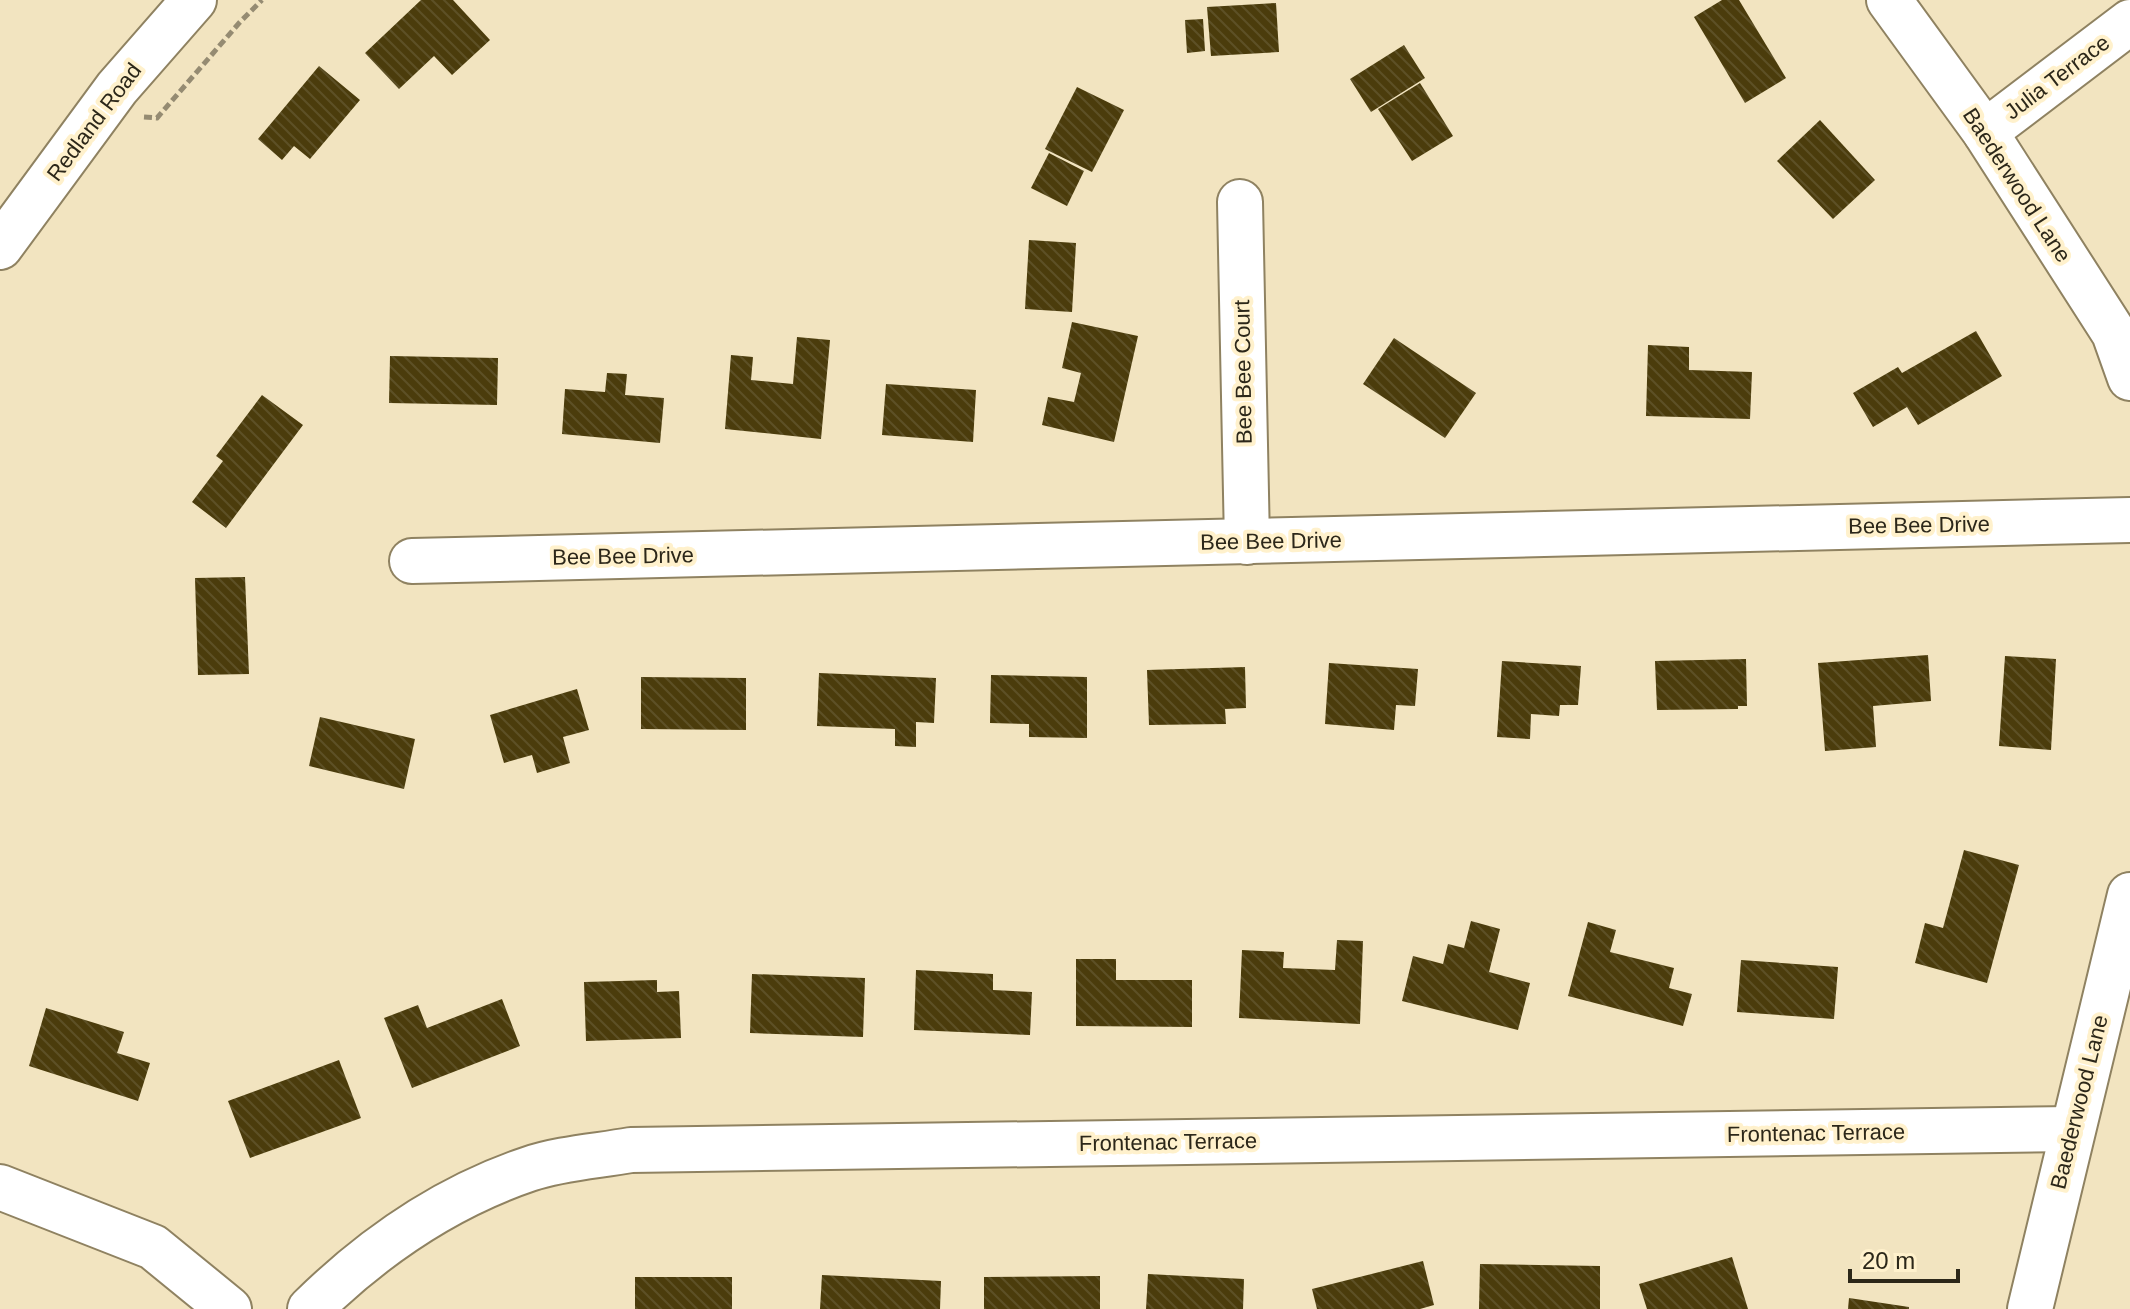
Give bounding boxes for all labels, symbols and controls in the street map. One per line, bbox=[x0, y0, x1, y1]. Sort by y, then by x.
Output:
street label: Julia Terrace bbox=[2000, 30, 2114, 124]
street label: Redland Road bbox=[42, 58, 146, 186]
street label: Baederwood Lane bbox=[1958, 103, 2076, 267]
street label: Bee Bee Court bbox=[1229, 300, 1257, 444]
street label: Bee Bee Drive bbox=[1848, 511, 1990, 539]
street label: Bee Bee Drive bbox=[1200, 527, 1342, 555]
street label: Bee Bee Drive bbox=[552, 542, 694, 570]
street label: Baederwood Lane bbox=[2045, 1012, 2113, 1192]
street label: Frontenac Terrace bbox=[1727, 1119, 1905, 1147]
street label: Frontenac Terrace bbox=[1079, 1128, 1257, 1156]
scale bar bbox=[1850, 1233, 1958, 1283]
text: 20 m bbox=[1862, 1247, 1915, 1274]

